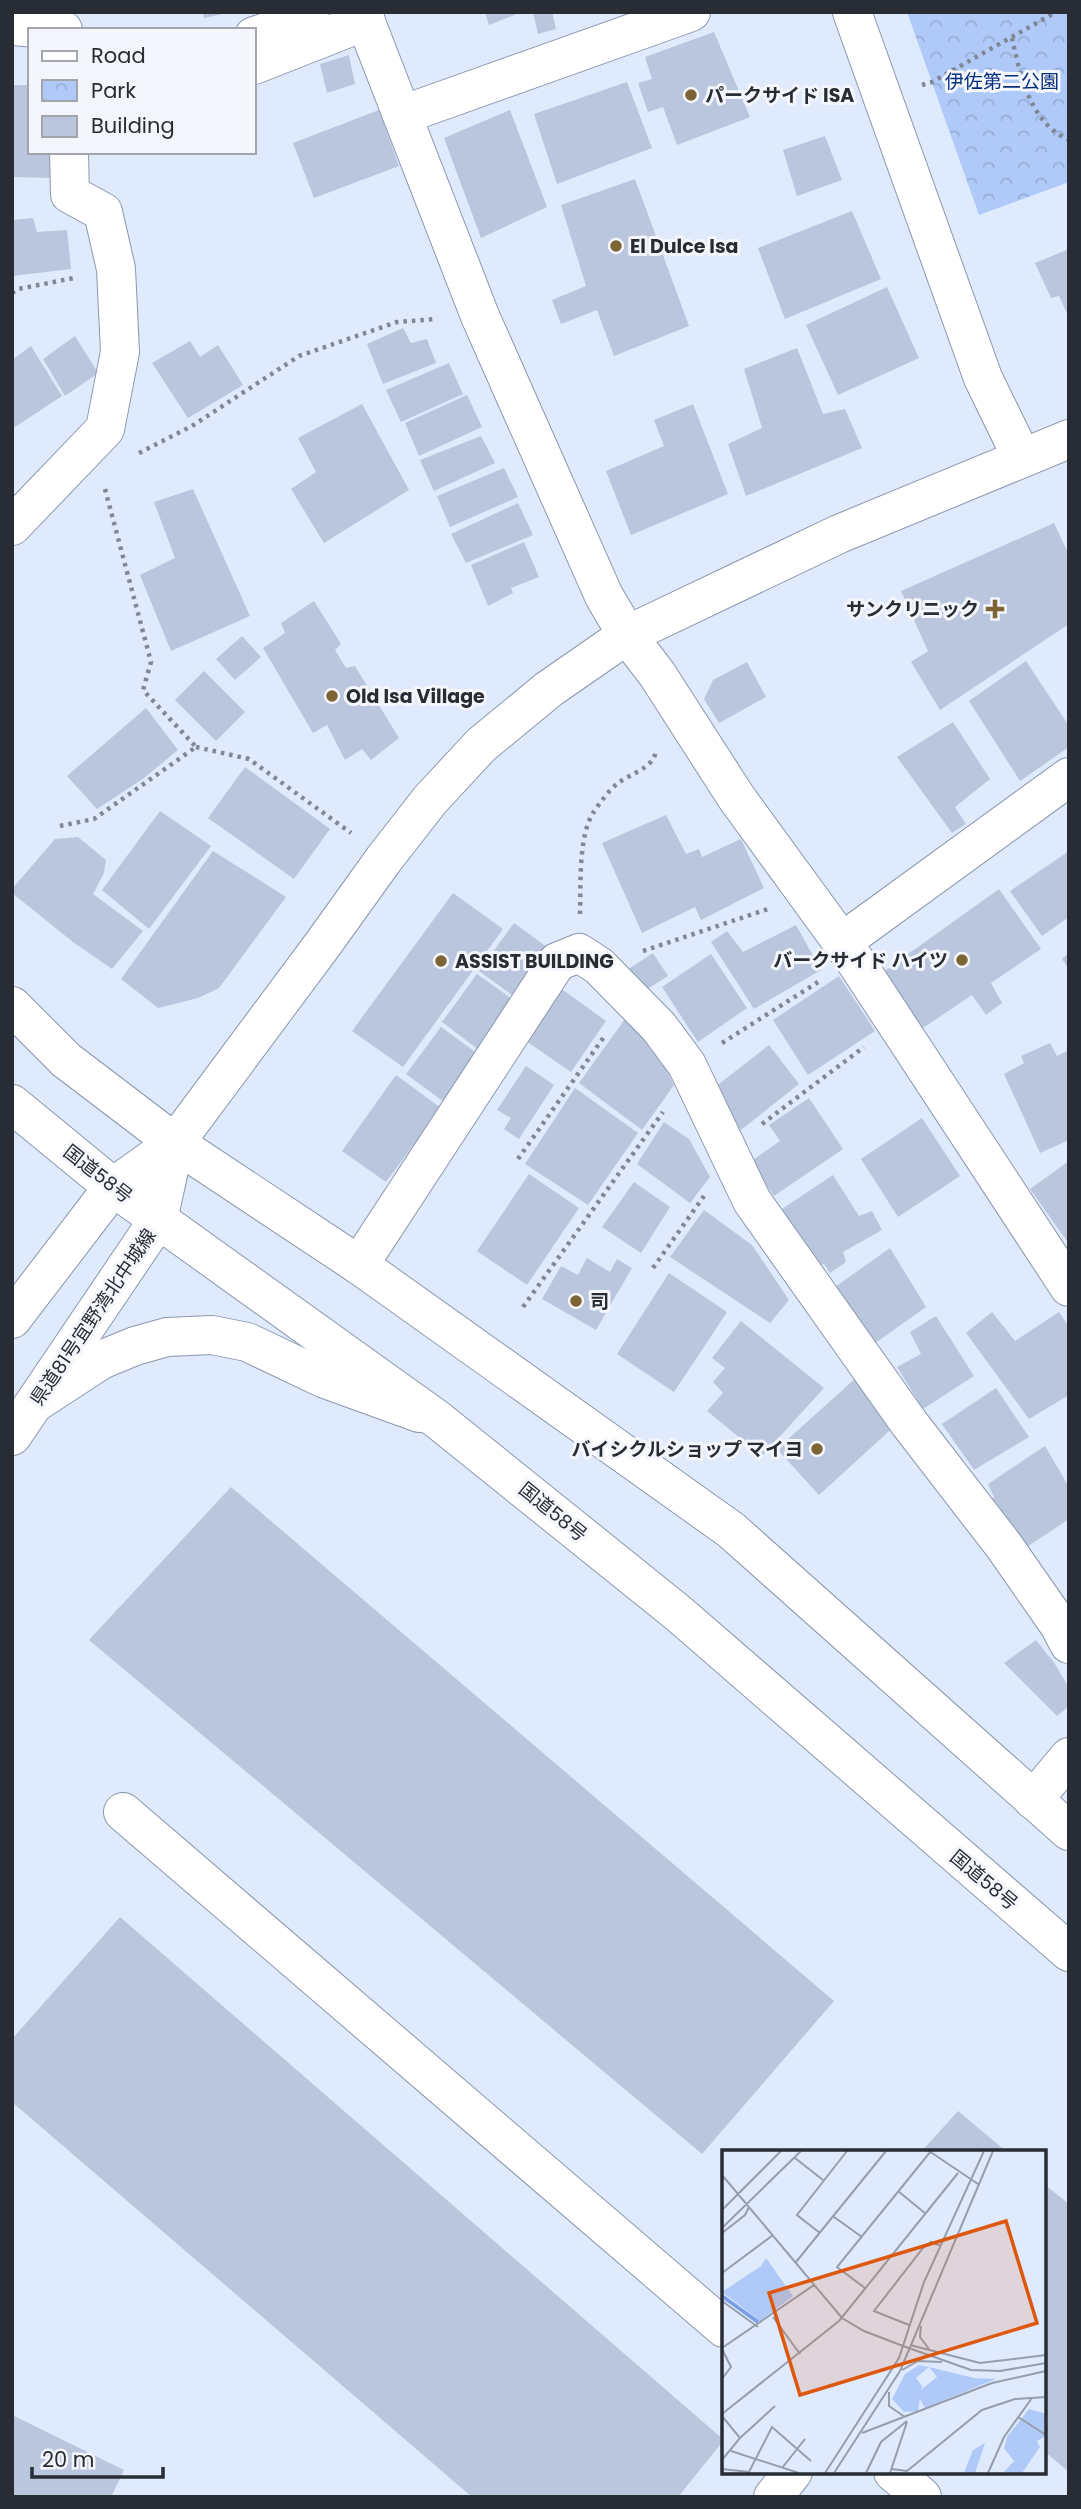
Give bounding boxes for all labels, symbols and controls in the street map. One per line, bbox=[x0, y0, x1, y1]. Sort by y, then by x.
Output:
legend bbox=[28, 28, 256, 154]
text: Road bbox=[91, 41, 146, 70]
park label: 伊佐第二公園 bbox=[945, 68, 1059, 95]
text: Park bbox=[91, 76, 136, 105]
place label: パークサイド ISA bbox=[705, 82, 854, 109]
marker: パークサイド ISA bbox=[683, 87, 699, 103]
text: Building bbox=[91, 111, 175, 140]
place label: El Dulce Isa bbox=[630, 233, 738, 260]
marker: El Dulce Isa bbox=[608, 238, 624, 254]
place label: サンクリニック bbox=[846, 596, 979, 623]
marker: サンクリニック bbox=[985, 599, 1005, 619]
place label: Old Isa Village bbox=[346, 683, 485, 710]
marker: Old Isa Village bbox=[324, 688, 340, 704]
place label: バークサイド ハイツ bbox=[773, 947, 948, 974]
place label: ASSIST BUILDING bbox=[455, 948, 614, 975]
marker: バークサイド ハイツ bbox=[954, 952, 970, 968]
marker: ASSIST BUILDING bbox=[433, 953, 449, 969]
street label: 国道58号 bbox=[58, 1138, 138, 1210]
street label: 県道81号宜野湾北中城線 bbox=[24, 1223, 162, 1411]
place label: 司 bbox=[590, 1288, 609, 1315]
marker: 司 bbox=[568, 1293, 584, 1309]
place label: バイシクルショップ マイヨ bbox=[572, 1436, 803, 1463]
marker: バイシクルショップ マイヨ bbox=[809, 1441, 825, 1457]
street label: 国道58号 bbox=[513, 1476, 593, 1548]
street label: 国道58号 bbox=[944, 1844, 1024, 1916]
inset map bbox=[722, 2150, 1046, 2474]
scale bar bbox=[32, 2436, 163, 2480]
text: 20 m bbox=[42, 2445, 95, 2474]

